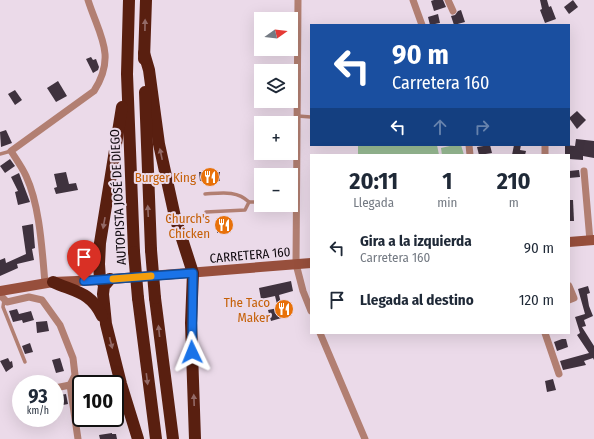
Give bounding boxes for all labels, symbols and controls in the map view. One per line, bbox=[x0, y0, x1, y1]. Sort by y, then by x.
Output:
north arrow bbox=[254, 12, 298, 56]
map controls bbox=[254, 12, 298, 212]
one-way arrow bbox=[142, 18, 148, 31]
text: 90 m bbox=[392, 38, 449, 71]
icon: left bbox=[326, 40, 378, 92]
button: layers bbox=[254, 64, 298, 108]
text: Carretera 160 bbox=[392, 72, 489, 94]
button: + bbox=[254, 116, 298, 160]
icon: left bbox=[387, 116, 409, 138]
icon: ahead bbox=[429, 116, 451, 138]
icon: right bbox=[471, 116, 493, 138]
street label: AUTOPISTA JOSÉ DE DIEGO bbox=[107, 129, 129, 265]
one-way arrow bbox=[158, 148, 164, 160]
restaurant icon: Burger King bbox=[199, 166, 221, 188]
text: 20:11 bbox=[349, 167, 398, 195]
text: 1 bbox=[442, 167, 452, 195]
text: 210 bbox=[497, 167, 531, 195]
button: − bbox=[254, 168, 298, 212]
place label: Burger King bbox=[135, 170, 197, 185]
text: Llegada bbox=[353, 195, 394, 210]
text: min bbox=[437, 195, 457, 210]
text: m bbox=[509, 195, 519, 210]
one-way arrow bbox=[145, 205, 152, 217]
place label: Church's Chicken bbox=[165, 211, 210, 241]
restaurant icon: Church's Chicken bbox=[213, 214, 235, 236]
one-way arrow bbox=[100, 217, 106, 229]
text: Gira a la izquierda bbox=[360, 232, 472, 250]
icon: left bbox=[326, 237, 348, 259]
text: 90 m bbox=[524, 239, 554, 257]
pin bbox=[67, 240, 101, 281]
street label: CARRETERA 160 bbox=[209, 244, 291, 266]
icon: arrive bbox=[73, 246, 95, 268]
text: Carretera 160 bbox=[360, 250, 430, 265]
icon: arrive bbox=[326, 289, 348, 311]
text: Llegada al destino bbox=[360, 291, 474, 309]
text: 120 m bbox=[519, 291, 554, 309]
place label: The Taco Maker bbox=[224, 295, 270, 325]
restaurant icon: The Taco Maker bbox=[273, 298, 295, 320]
one-way arrow bbox=[156, 325, 162, 337]
position arrow bbox=[171, 331, 213, 373]
one-way arrow bbox=[108, 337, 114, 349]
one-way arrow bbox=[144, 373, 151, 385]
speed limit sign: 100 bbox=[72, 375, 124, 427]
text: 93 bbox=[28, 384, 48, 408]
one-way arrow bbox=[190, 394, 197, 406]
text: km/h bbox=[27, 405, 49, 417]

